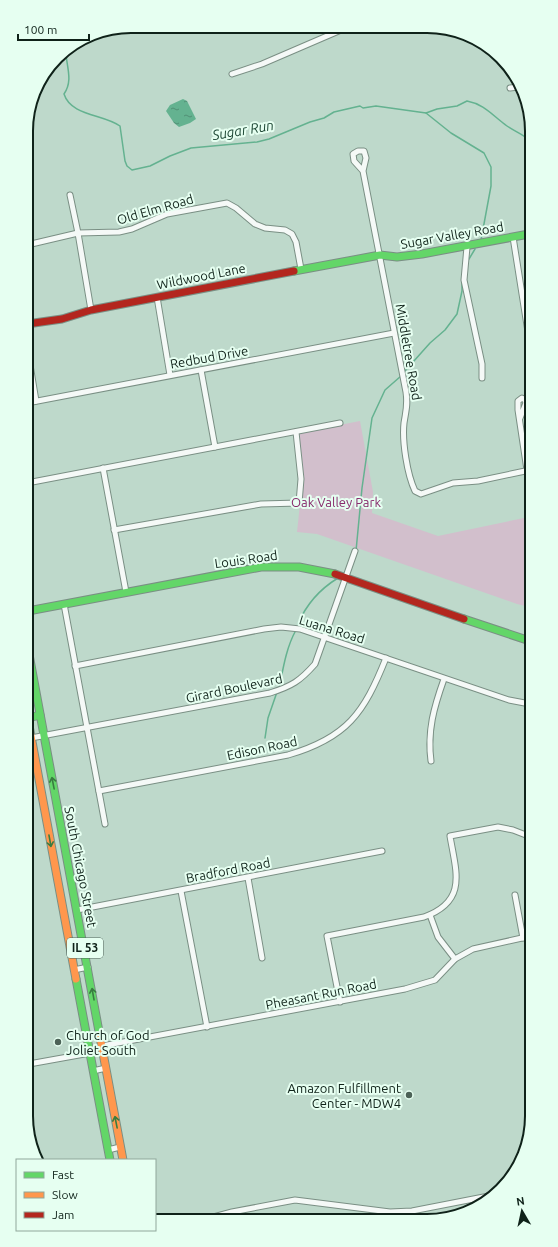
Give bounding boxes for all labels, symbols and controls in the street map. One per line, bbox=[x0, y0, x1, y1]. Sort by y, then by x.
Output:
scale bar bbox=[18, 16, 89, 42]
text: 100 m bbox=[24, 23, 57, 36]
water label: Sugar Run bbox=[210, 117, 275, 143]
street label: Old Elm Road bbox=[115, 191, 195, 227]
street label: Sugar Valley Road bbox=[399, 219, 505, 251]
street label: Wildwood Lane bbox=[155, 261, 247, 291]
street label: Middletree Road bbox=[394, 303, 424, 401]
street label: Redbud Drive bbox=[169, 343, 249, 371]
park label: Oak Valley Park bbox=[291, 495, 381, 509]
street label: Louis Road bbox=[214, 548, 278, 570]
street label: Luana Road bbox=[298, 612, 366, 646]
street label: Girard Boulevard bbox=[184, 671, 284, 705]
street label: Edison Road bbox=[226, 734, 298, 762]
one-way arrow bbox=[49, 777, 57, 790]
street label: South Chicago Street bbox=[62, 805, 100, 929]
one-way arrow bbox=[46, 834, 54, 847]
street label: Bradford Road bbox=[185, 855, 271, 885]
road number: IL 53 bbox=[67, 938, 103, 958]
street label: Pheasant Run Road bbox=[264, 976, 378, 1012]
one-way arrow bbox=[89, 988, 97, 1001]
place label: Church of God Joliet South bbox=[66, 1028, 150, 1057]
marker: Church of God Joliet South bbox=[53, 1037, 63, 1047]
place label: Amazon Fulfillment Center - MDW4 bbox=[287, 1081, 401, 1110]
marker: Amazon Fulfillment Center - MDW4 bbox=[404, 1090, 414, 1100]
one-way arrow bbox=[111, 1116, 119, 1129]
legend bbox=[16, 1159, 156, 1231]
text: Fast bbox=[52, 1168, 74, 1181]
text: Slow bbox=[52, 1188, 78, 1201]
north arrow bbox=[502, 1191, 542, 1231]
text: N bbox=[515, 1195, 525, 1208]
text: Jam bbox=[52, 1208, 74, 1221]

